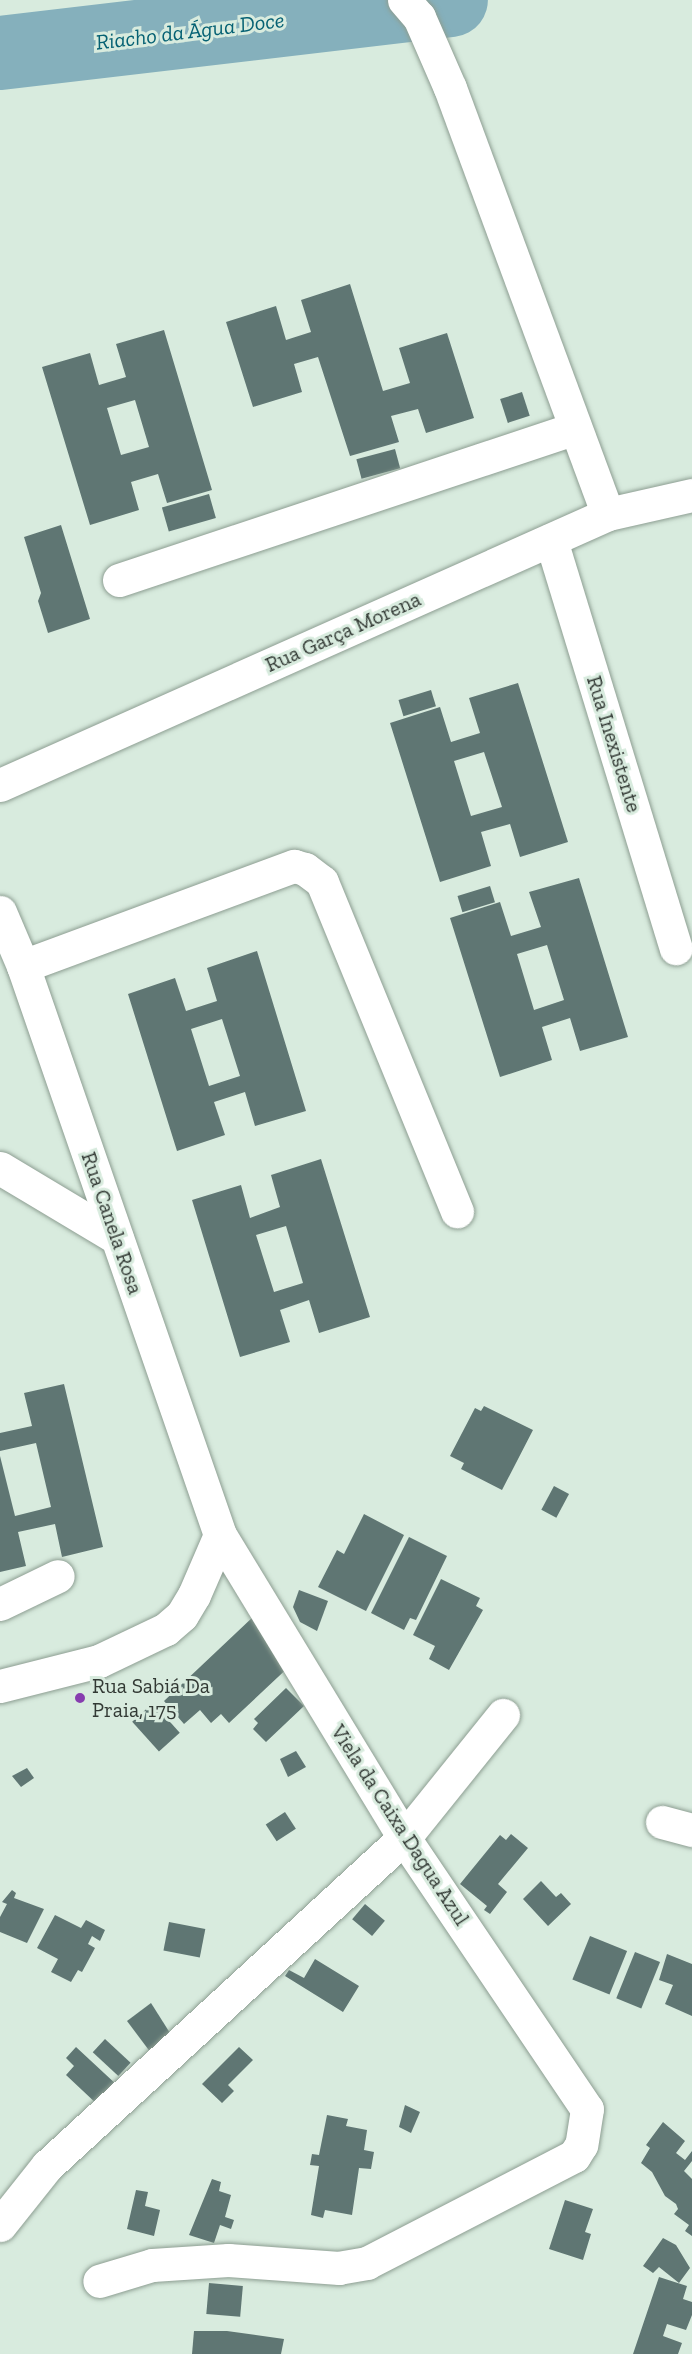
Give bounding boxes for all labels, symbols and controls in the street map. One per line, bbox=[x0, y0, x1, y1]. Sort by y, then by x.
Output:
water label: Riacho da Água Doce bbox=[94, 6, 286, 56]
street label: Rua Garça Morena bbox=[261, 586, 425, 678]
street label: Rua Inexistente bbox=[581, 673, 647, 815]
street label: Rua Canela Rosa bbox=[76, 1149, 148, 1297]
place label: Rua Sabiá Da Praia, 175 bbox=[92, 1673, 210, 1723]
marker: Rua Sabiá Da Praia, 175 bbox=[73, 1691, 87, 1705]
street label: Viela da Caixa Dagua Azul bbox=[325, 1720, 475, 1930]

